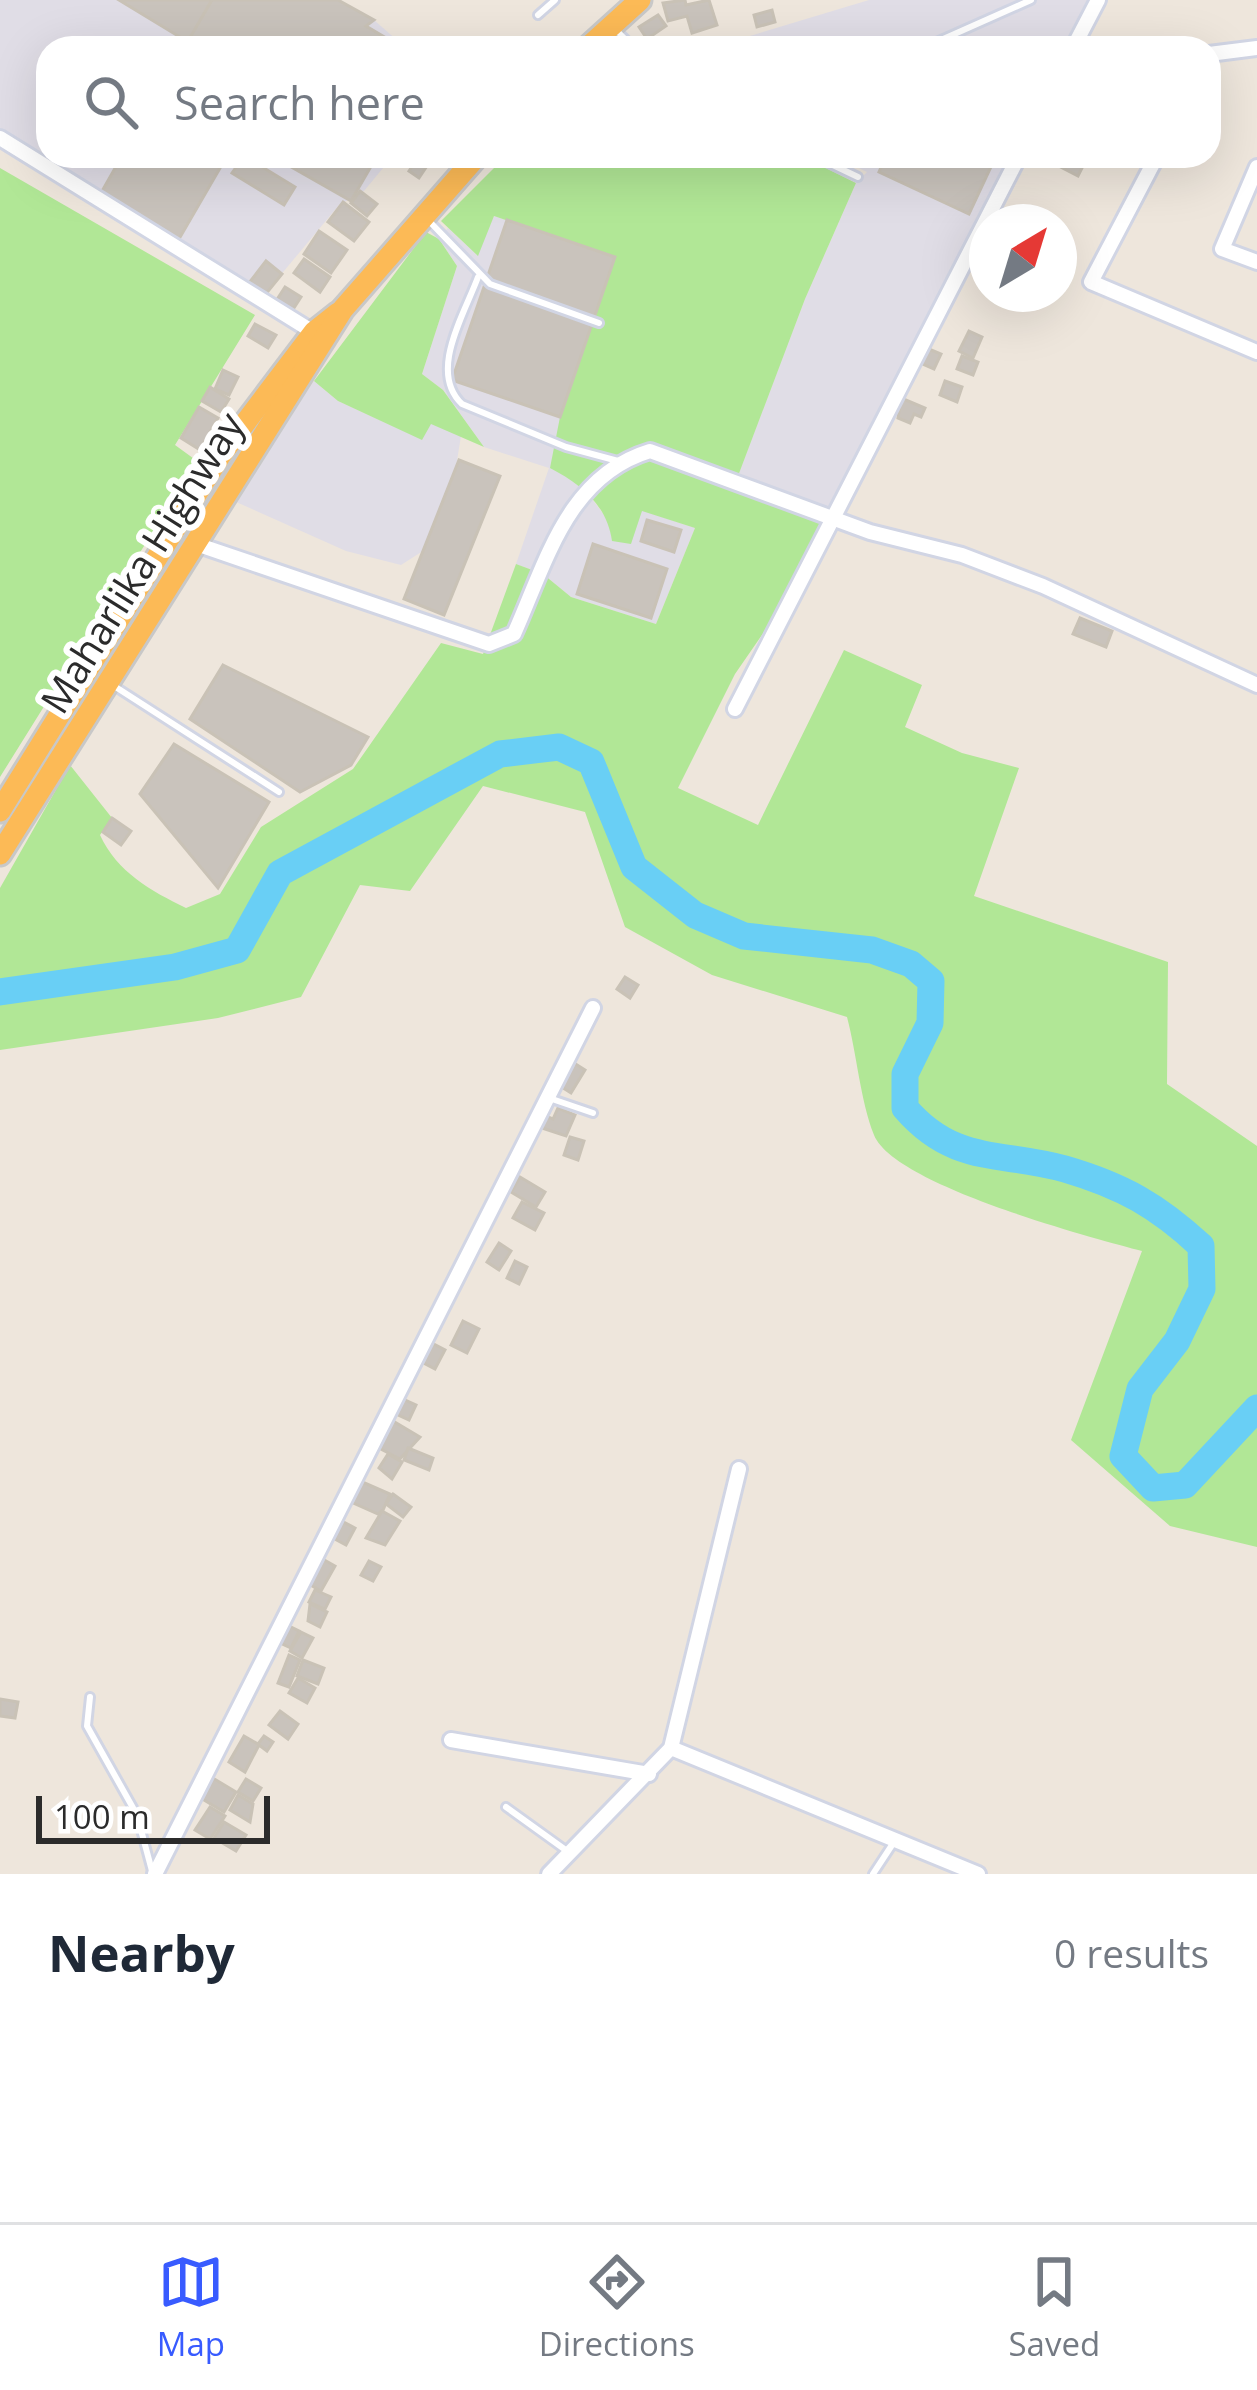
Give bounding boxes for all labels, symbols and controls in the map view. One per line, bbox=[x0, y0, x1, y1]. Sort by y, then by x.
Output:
search box bbox=[36, 36, 1221, 168]
icon: search bbox=[78, 69, 144, 135]
text: Search here bbox=[174, 72, 425, 133]
north arrow bbox=[969, 204, 1077, 312]
street label: Maharlika Highway bbox=[27, 401, 255, 722]
scale bar bbox=[36, 1790, 270, 1843]
text: 100 m bbox=[54, 1794, 150, 1839]
text: Nearby bbox=[48, 1917, 235, 1987]
text: 0 results bbox=[1054, 1926, 1209, 1979]
tab: Map bbox=[157, 2249, 225, 2366]
tab: Directions bbox=[539, 2249, 695, 2366]
tab: Saved bbox=[1008, 2249, 1100, 2366]

